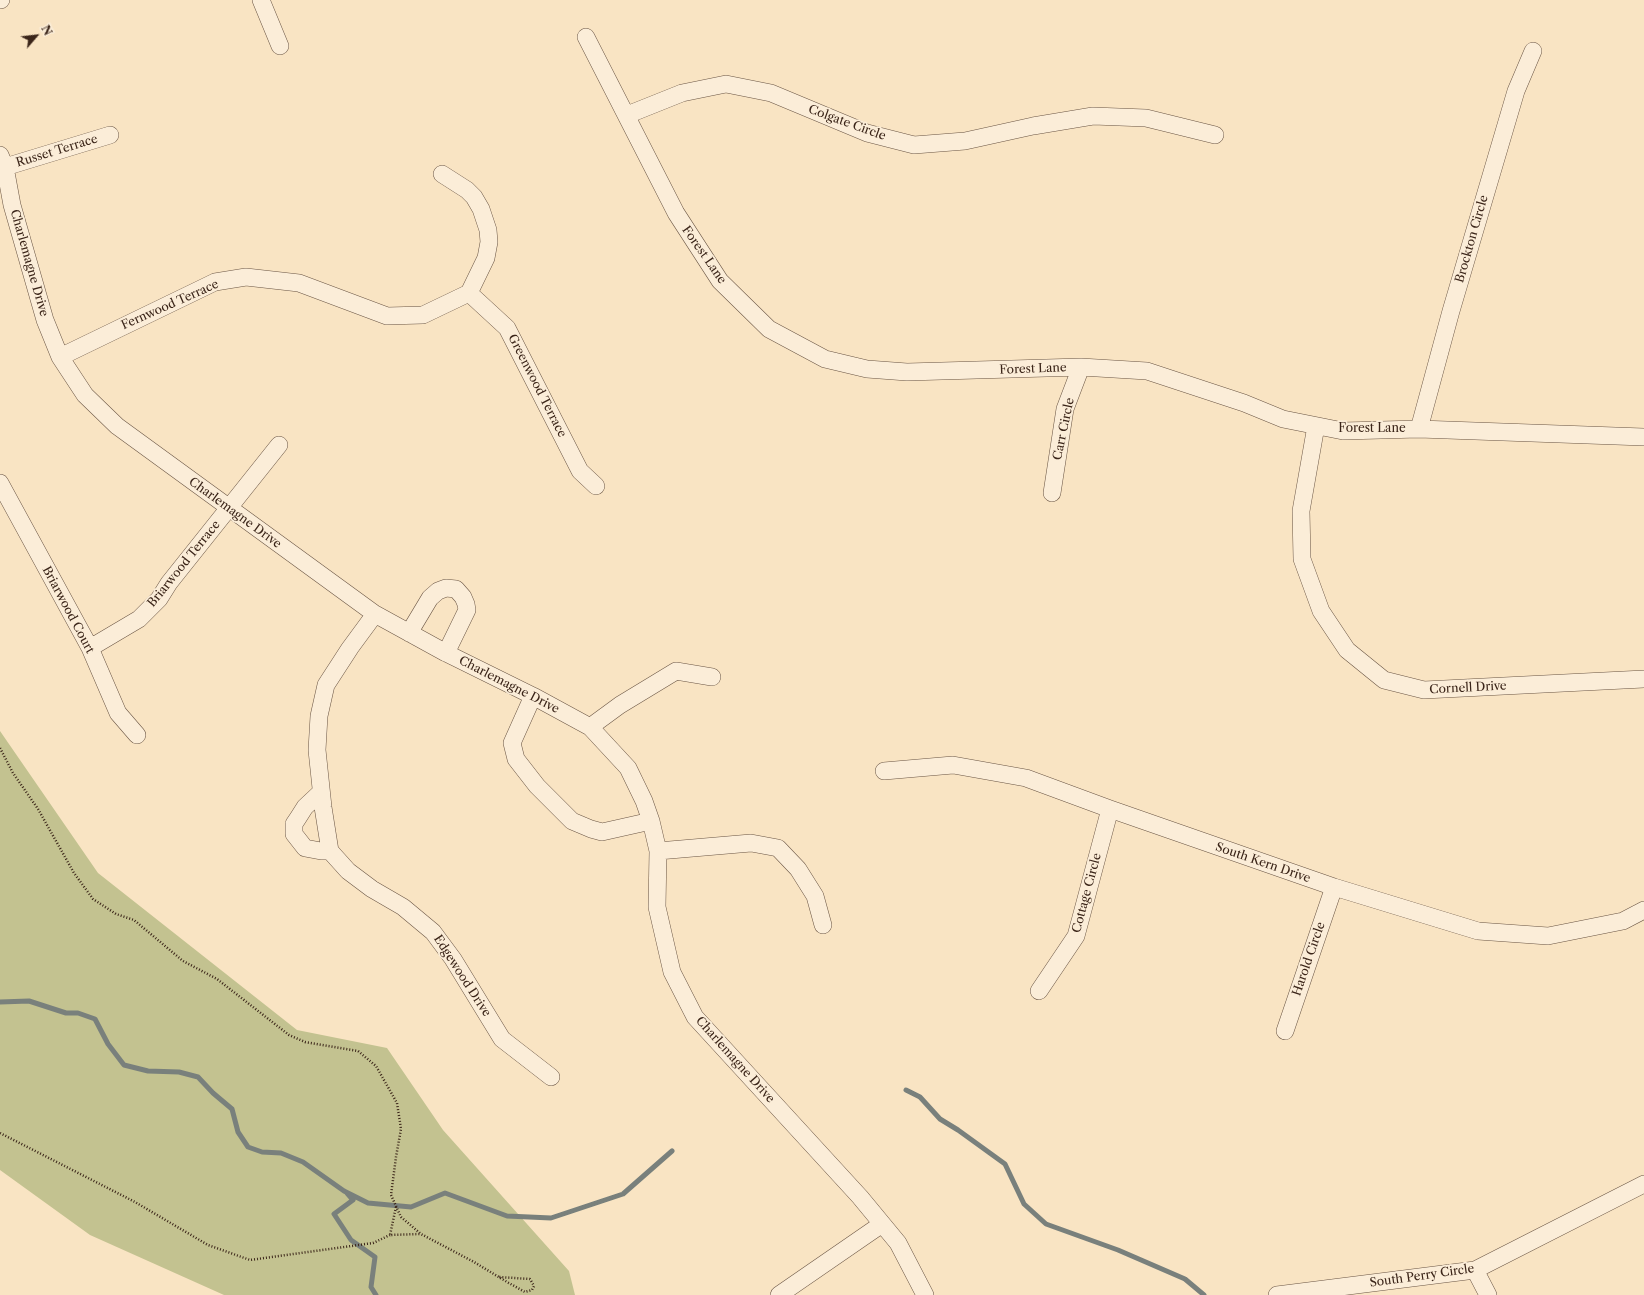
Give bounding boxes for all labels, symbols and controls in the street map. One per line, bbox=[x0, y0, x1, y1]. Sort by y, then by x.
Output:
north arrow bbox=[16, 16, 56, 56]
text: N bbox=[38, 23, 55, 38]
street label: Colgate Circle bbox=[806, 102, 888, 144]
street label: Russet Terrace bbox=[14, 132, 100, 170]
street label: Brockton Circle bbox=[1453, 194, 1491, 284]
street label: Charlemagne Drive bbox=[7, 208, 51, 318]
street label: Forest Lane bbox=[679, 223, 729, 287]
street label: Fernwood Terrace bbox=[119, 277, 221, 333]
street label: Greenwood Terrace bbox=[505, 332, 569, 440]
street label: Forest Lane bbox=[999, 361, 1067, 377]
street label: Carr Circle bbox=[1050, 397, 1078, 461]
street label: Forest Lane bbox=[1338, 422, 1406, 436]
street label: Charlemagne Drive bbox=[186, 475, 284, 551]
street label: Briarwood Terrace bbox=[145, 518, 223, 610]
street label: Briarwood Court bbox=[39, 564, 97, 656]
street label: Charlemagne Drive bbox=[456, 653, 562, 717]
street label: Cornell Drive bbox=[1429, 679, 1507, 697]
street label: South Kern Drive bbox=[1214, 840, 1312, 886]
street label: Cottage Circle bbox=[1069, 852, 1105, 934]
street label: Harold Circle bbox=[1290, 920, 1328, 998]
street label: Edgewood Drive bbox=[430, 932, 494, 1020]
street label: Charlemagne Drive bbox=[693, 1014, 777, 1106]
street label: South Perry Circle bbox=[1369, 1262, 1475, 1290]

